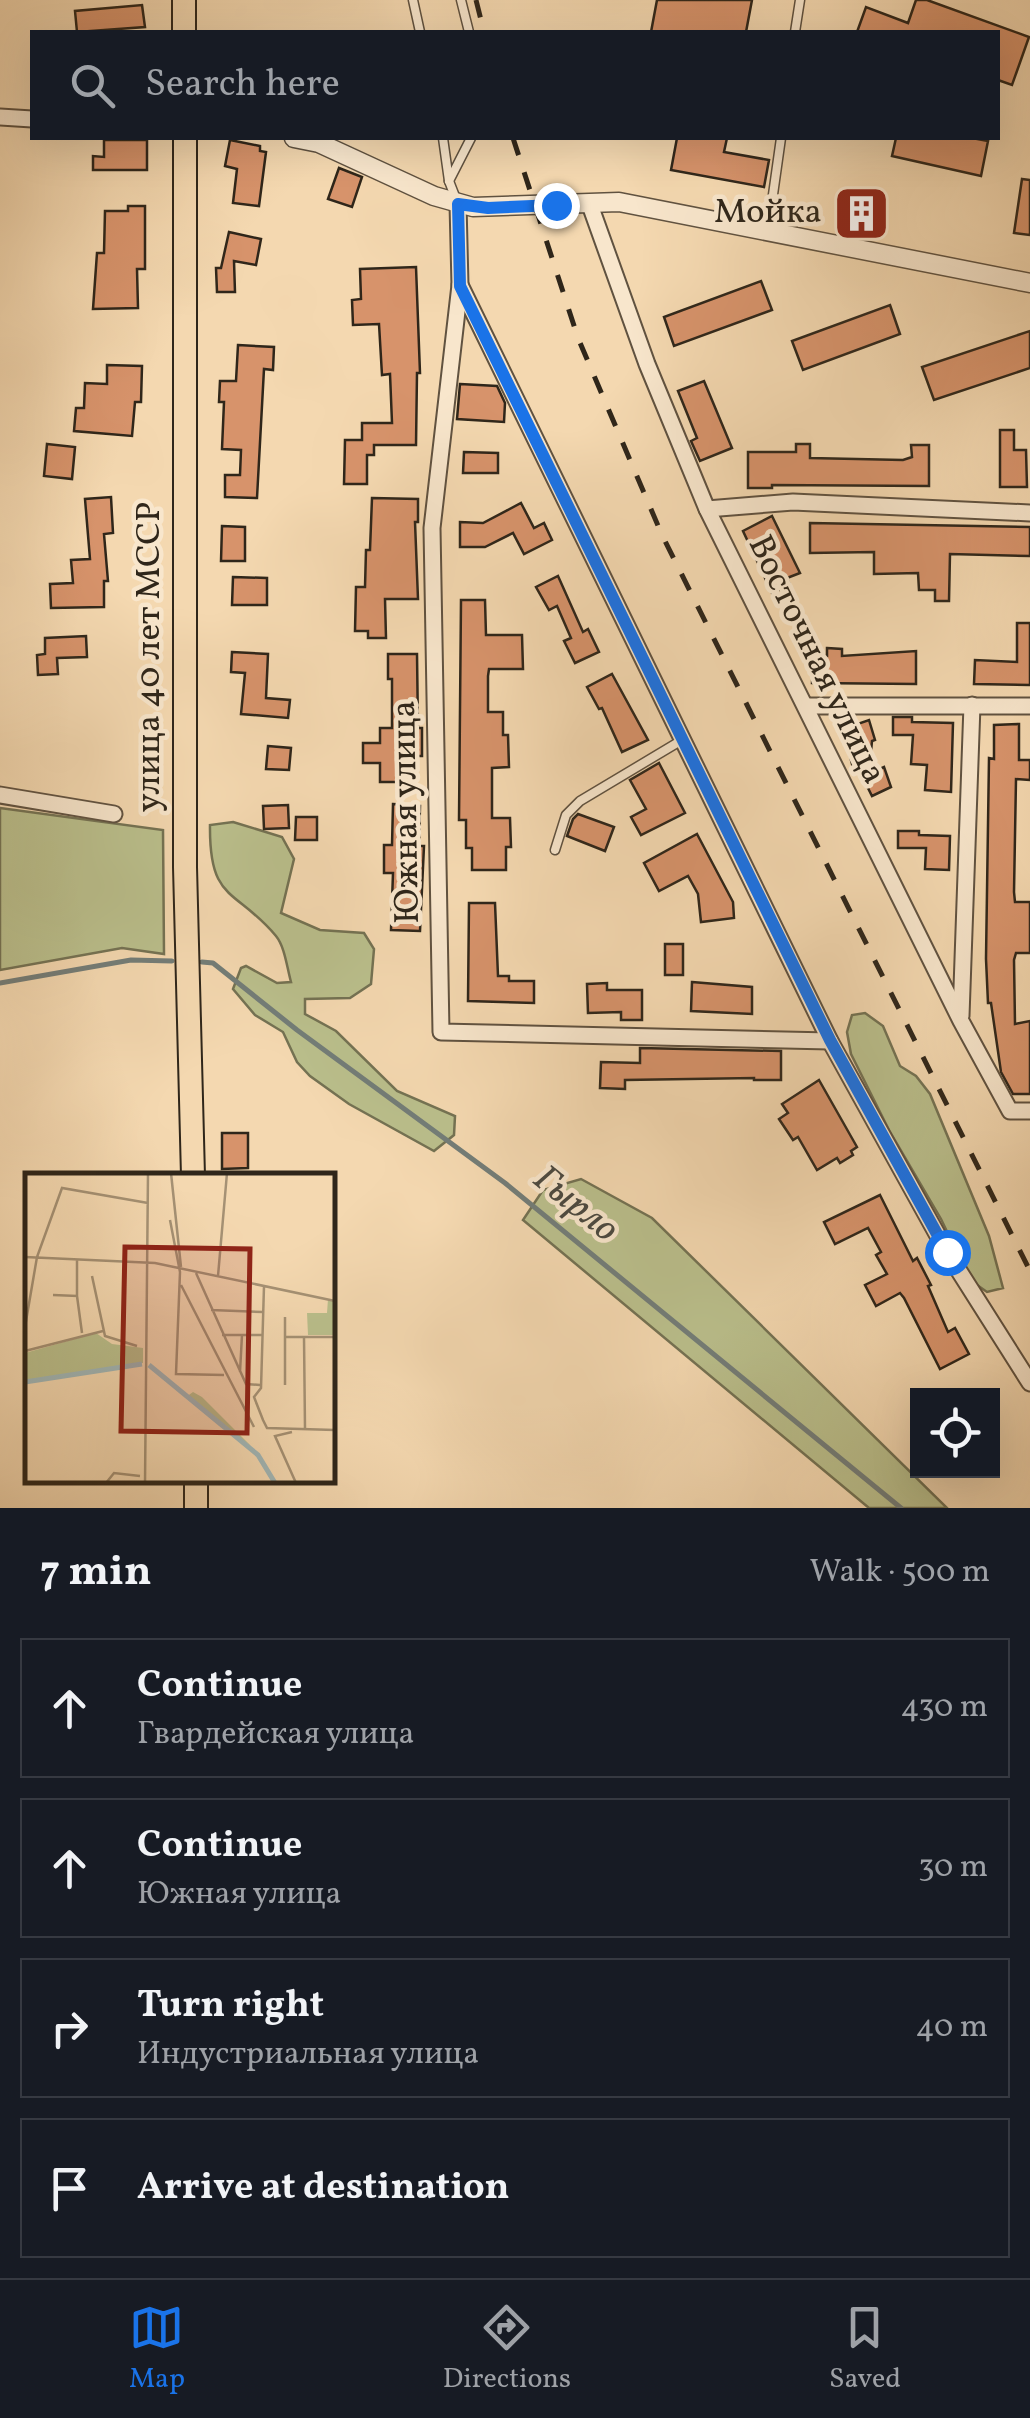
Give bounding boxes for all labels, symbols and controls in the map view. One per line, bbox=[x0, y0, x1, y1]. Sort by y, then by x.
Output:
search box bbox=[30, 30, 1000, 140]
icon: search bbox=[65, 58, 120, 113]
text: Search here bbox=[145, 59, 340, 112]
route end bbox=[534, 183, 580, 229]
building icon: Мойка bbox=[831, 183, 891, 243]
place label: Мойка bbox=[714, 189, 822, 237]
street label: улица 40 лет МССР bbox=[126, 502, 174, 812]
street label: Восточная улица bbox=[735, 527, 897, 793]
street label: Южная улица bbox=[381, 700, 433, 924]
water label: Гырло bbox=[521, 1154, 629, 1256]
inset map bbox=[25, 1173, 335, 1483]
route start bbox=[925, 1230, 971, 1276]
map controls bbox=[910, 1388, 1000, 1478]
button: locate bbox=[910, 1388, 1000, 1478]
text: 7 min bbox=[40, 1544, 152, 1603]
text: Walk · 500 m bbox=[810, 1551, 990, 1595]
text: Continue bbox=[137, 1660, 302, 1713]
icon: ahead bbox=[42, 1681, 97, 1736]
text: 430 m bbox=[900, 1686, 988, 1730]
text: Гвардейская улица bbox=[137, 1713, 414, 1757]
text: Continue bbox=[137, 1820, 302, 1873]
icon: ahead bbox=[42, 1841, 97, 1896]
text: 30 m bbox=[918, 1846, 988, 1890]
text: Южная улица bbox=[137, 1873, 342, 1917]
text: Turn right bbox=[137, 1980, 324, 2033]
icon: right bbox=[42, 2001, 97, 2056]
text: 40 m bbox=[916, 2006, 988, 2050]
text: Индустриальная улица bbox=[137, 2033, 479, 2077]
icon: arrive bbox=[42, 2161, 97, 2216]
text: Arrive at destination bbox=[137, 2162, 510, 2215]
tab: Map bbox=[129, 2300, 185, 2399]
tab: Directions bbox=[443, 2300, 571, 2399]
tab: Saved bbox=[829, 2300, 901, 2399]

